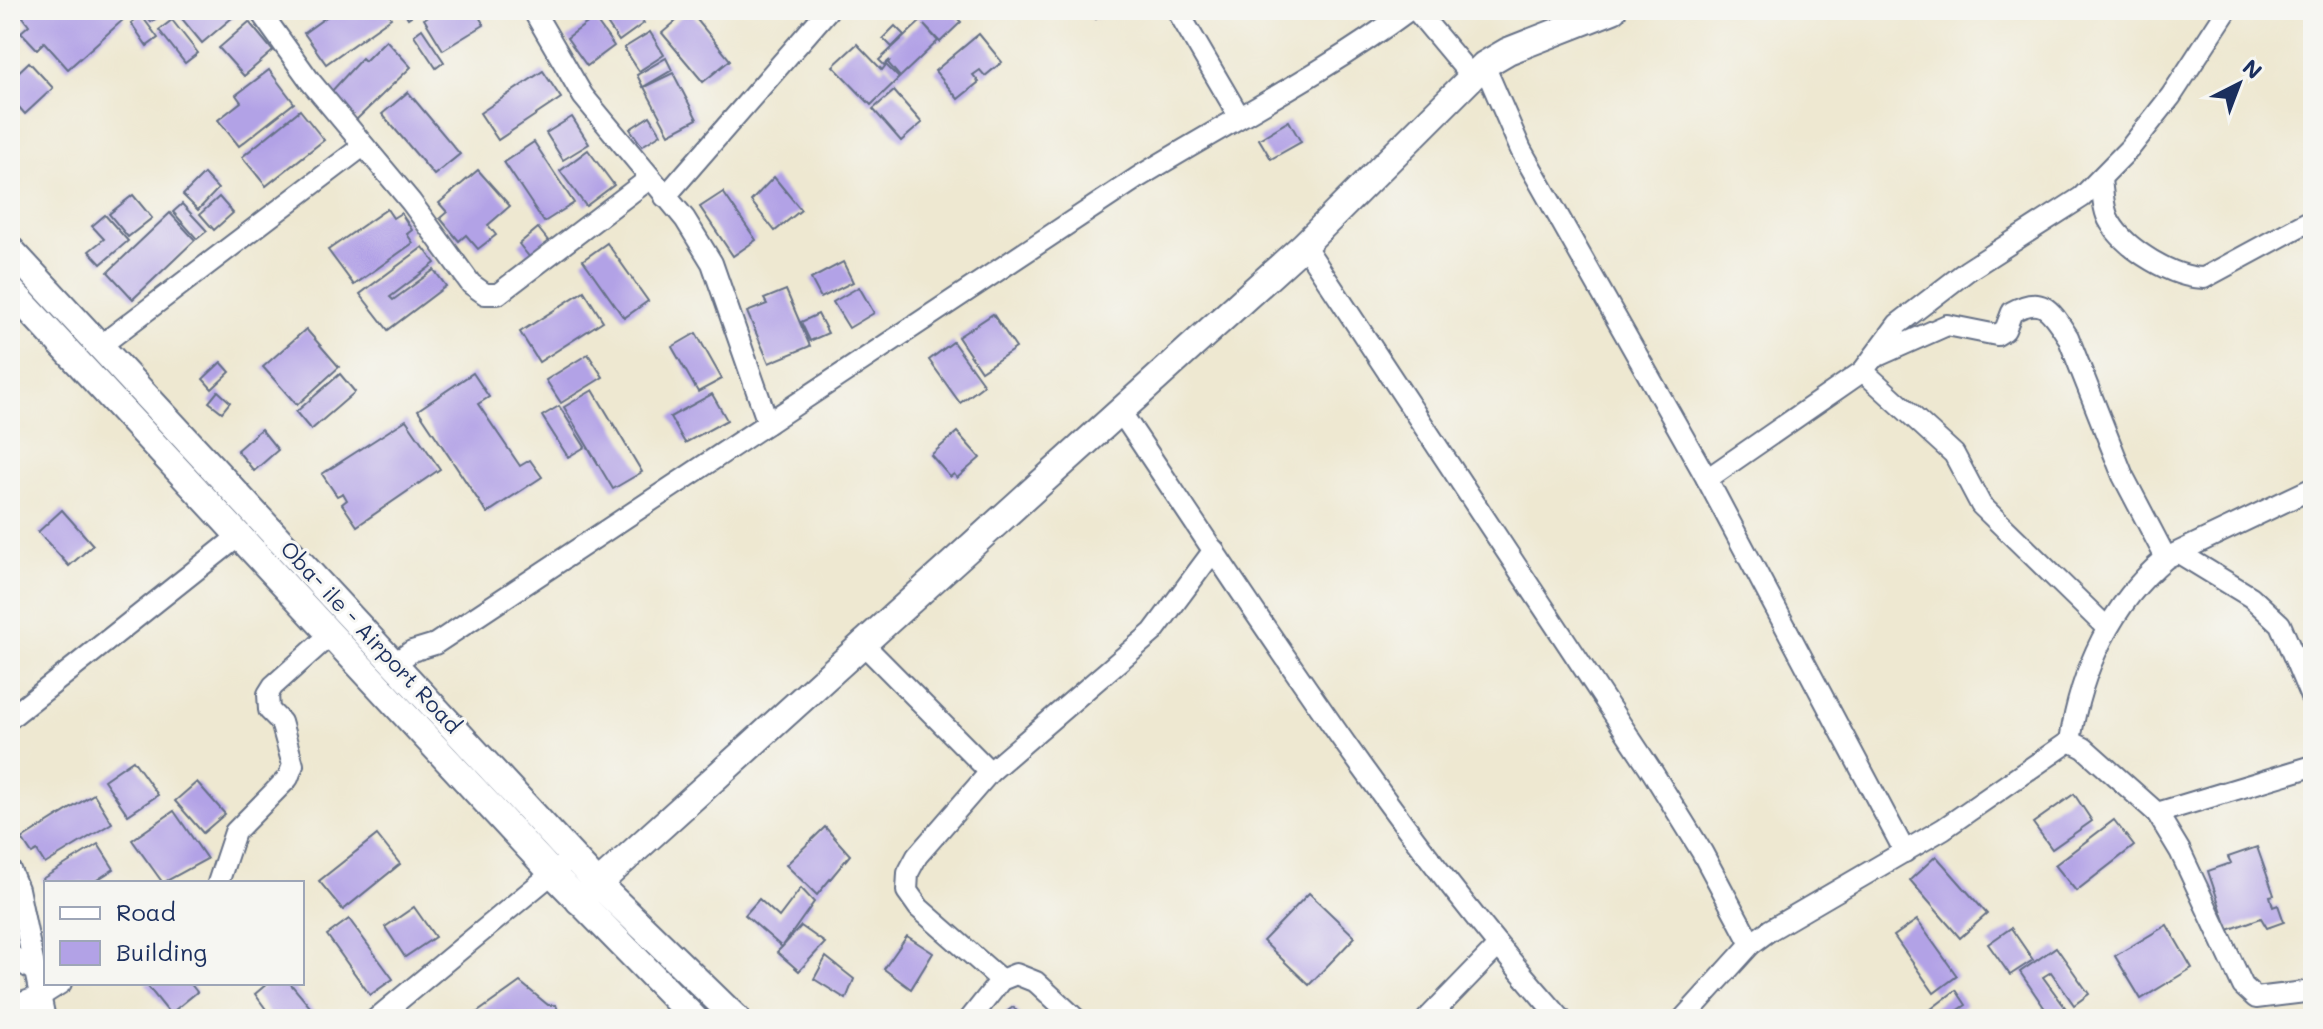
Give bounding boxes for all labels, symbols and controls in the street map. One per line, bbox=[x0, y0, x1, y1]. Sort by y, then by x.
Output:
north arrow bbox=[2199, 44, 2279, 124]
text: N bbox=[2237, 52, 2269, 85]
street label: Oba- ile - Airport Road bbox=[275, 534, 468, 739]
legend bbox=[44, 881, 304, 985]
text: Road bbox=[116, 896, 176, 927]
text: Building bbox=[116, 936, 207, 967]

